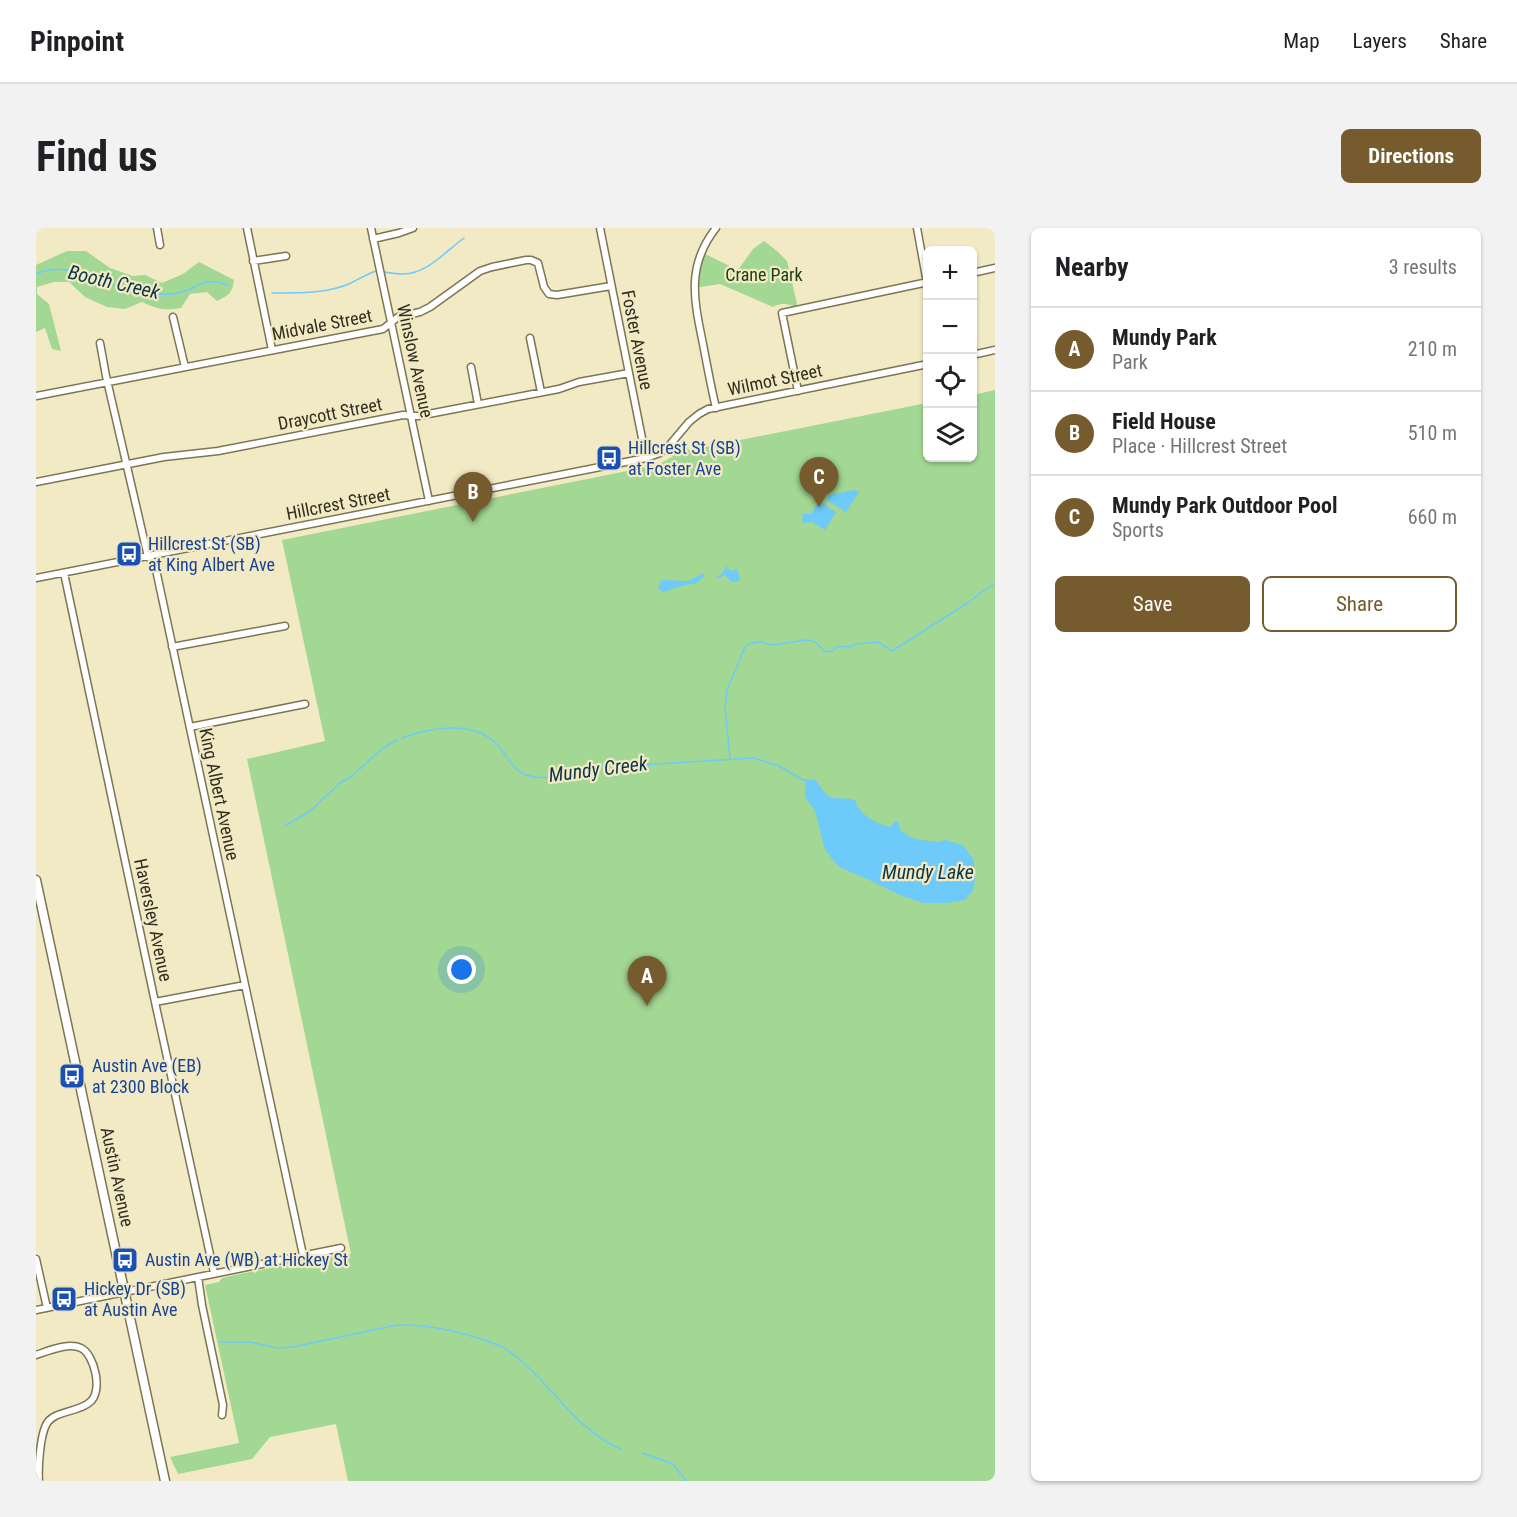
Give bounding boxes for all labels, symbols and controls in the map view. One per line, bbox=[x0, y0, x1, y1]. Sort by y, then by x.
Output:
text: Pinpoint bbox=[30, 25, 124, 58]
text: Map bbox=[1283, 29, 1320, 53]
text: Layers bbox=[1353, 29, 1407, 53]
text: Share bbox=[1440, 29, 1487, 53]
button: Directions bbox=[1341, 129, 1481, 183]
text: Find us bbox=[36, 132, 157, 181]
map controls bbox=[923, 246, 977, 462]
button: + bbox=[923, 246, 977, 300]
text: Nearby bbox=[1055, 252, 1129, 282]
text: 3 results bbox=[1389, 255, 1457, 279]
water label: Booth Creek bbox=[66, 260, 163, 304]
park label: Crane Park bbox=[725, 264, 803, 285]
street label: Foster Avenue bbox=[618, 288, 657, 391]
button: − bbox=[923, 300, 977, 354]
street label: Winslow Avenue bbox=[393, 302, 438, 420]
street label: Midvale Street bbox=[270, 304, 374, 345]
text: Mundy Park bbox=[1112, 325, 1217, 350]
text: A bbox=[1069, 337, 1080, 361]
text: 210 m bbox=[1408, 337, 1457, 361]
text: Park bbox=[1112, 350, 1148, 374]
button: locate bbox=[923, 354, 977, 408]
street label: Wilmot Street bbox=[726, 359, 824, 400]
street label: Draycott Street bbox=[276, 393, 384, 434]
button: layers bbox=[923, 408, 977, 462]
text: Field House bbox=[1112, 409, 1216, 434]
text: B bbox=[1069, 421, 1080, 445]
text: 510 m bbox=[1408, 421, 1457, 445]
text: Place · Hillcrest Street bbox=[1112, 434, 1287, 458]
place label: Hillcrest St (SB) at Foster Ave bbox=[628, 437, 741, 479]
bus stop icon: Hillcrest St (SB) at Foster Ave bbox=[594, 443, 624, 473]
pin: C bbox=[800, 458, 838, 507]
pin: B bbox=[454, 472, 492, 522]
street label: Hillcrest Street bbox=[284, 483, 392, 524]
text: Mundy Park Outdoor Pool bbox=[1112, 493, 1338, 518]
text: C bbox=[1069, 505, 1080, 529]
text: 660 m bbox=[1408, 505, 1457, 529]
text: Sports bbox=[1112, 518, 1164, 542]
place label: Hillcrest St (SB) at King Albert Ave bbox=[148, 533, 275, 575]
bus stop icon: Hillcrest St (SB) at King Albert Ave bbox=[114, 539, 144, 569]
button: Save bbox=[1055, 576, 1250, 632]
button: Share bbox=[1262, 576, 1457, 632]
street label: King Albert Avenue bbox=[195, 726, 244, 862]
water label: Mundy Creek bbox=[547, 751, 650, 787]
street label: Haversley Avenue bbox=[130, 856, 177, 983]
water label: Mundy Lake bbox=[882, 860, 974, 884]
your location bbox=[447, 955, 476, 984]
pin: A bbox=[628, 956, 666, 1006]
place label: Austin Ave (EB) at 2300 Block bbox=[92, 1055, 202, 1097]
bus stop icon: Austin Ave (EB) at 2300 Block bbox=[57, 1061, 87, 1091]
street label: Austin Avenue bbox=[97, 1125, 138, 1229]
bus stop icon: Austin Ave (WB) at Hickey St bbox=[110, 1245, 140, 1275]
place label: Austin Ave (WB) at Hickey St bbox=[145, 1249, 348, 1271]
place label: Hickey Dr (SB) at Austin Ave bbox=[84, 1278, 186, 1320]
bus stop icon: Hickey Dr (SB) at Austin Ave bbox=[49, 1284, 79, 1314]

